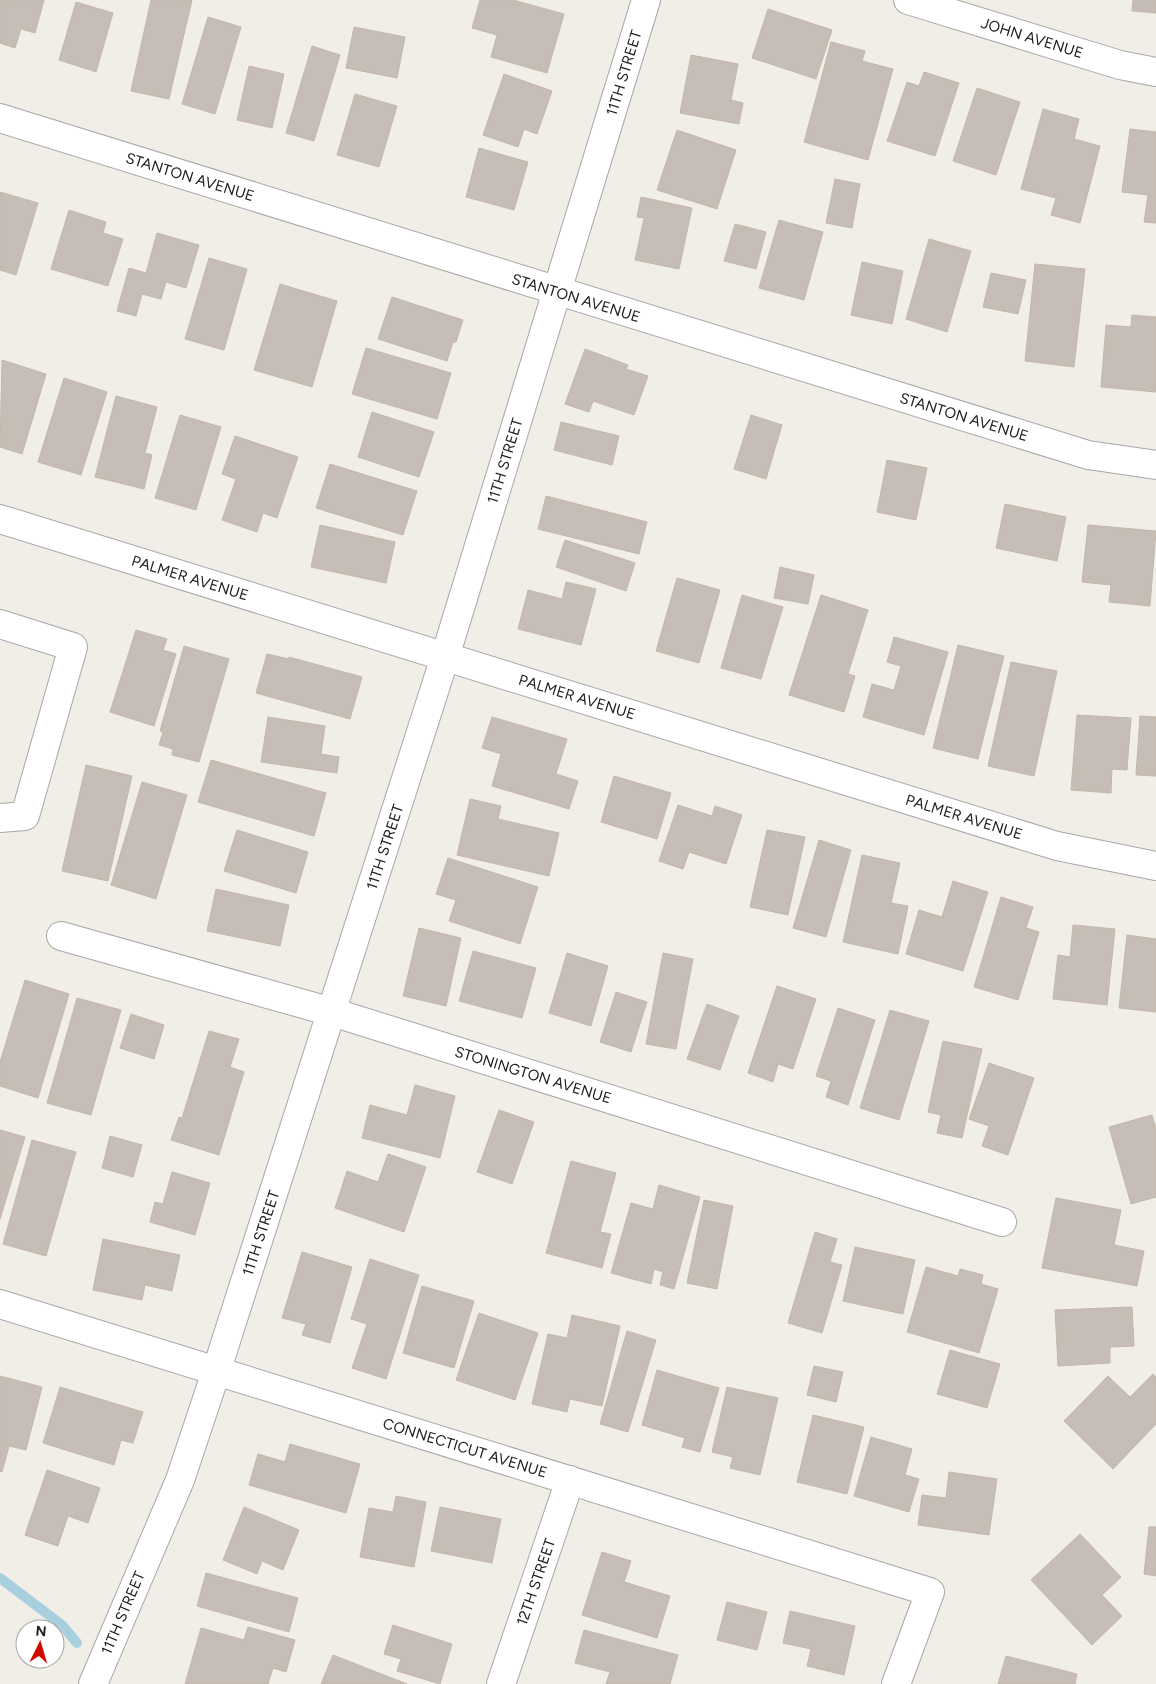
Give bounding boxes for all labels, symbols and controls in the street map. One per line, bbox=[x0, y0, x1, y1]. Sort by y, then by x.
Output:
street label: JOHN AVENUE bbox=[979, 14, 1085, 62]
street label: 11TH STREET bbox=[602, 27, 646, 118]
street label: STANTON AVENUE bbox=[124, 149, 256, 205]
street label: STANTON AVENUE bbox=[510, 270, 642, 326]
street label: STANTON AVENUE bbox=[898, 389, 1030, 445]
street label: 11TH STREET bbox=[483, 415, 527, 506]
street label: PALMER AVENUE bbox=[129, 552, 251, 604]
street label: PALMER AVENUE bbox=[516, 671, 638, 723]
street label: PALMER AVENUE bbox=[903, 791, 1025, 843]
street label: 11TH STREET bbox=[363, 801, 407, 892]
street label: STONINGTON AVENUE bbox=[452, 1043, 614, 1107]
street label: 11TH STREET bbox=[239, 1187, 283, 1278]
street label: CONNECTICUT AVENUE bbox=[381, 1414, 549, 1482]
street label: 12TH STREET bbox=[513, 1535, 560, 1628]
street label: 11TH STREET bbox=[97, 1568, 149, 1657]
north arrow bbox=[15, 1619, 65, 1669]
text: N bbox=[35, 1623, 47, 1640]

